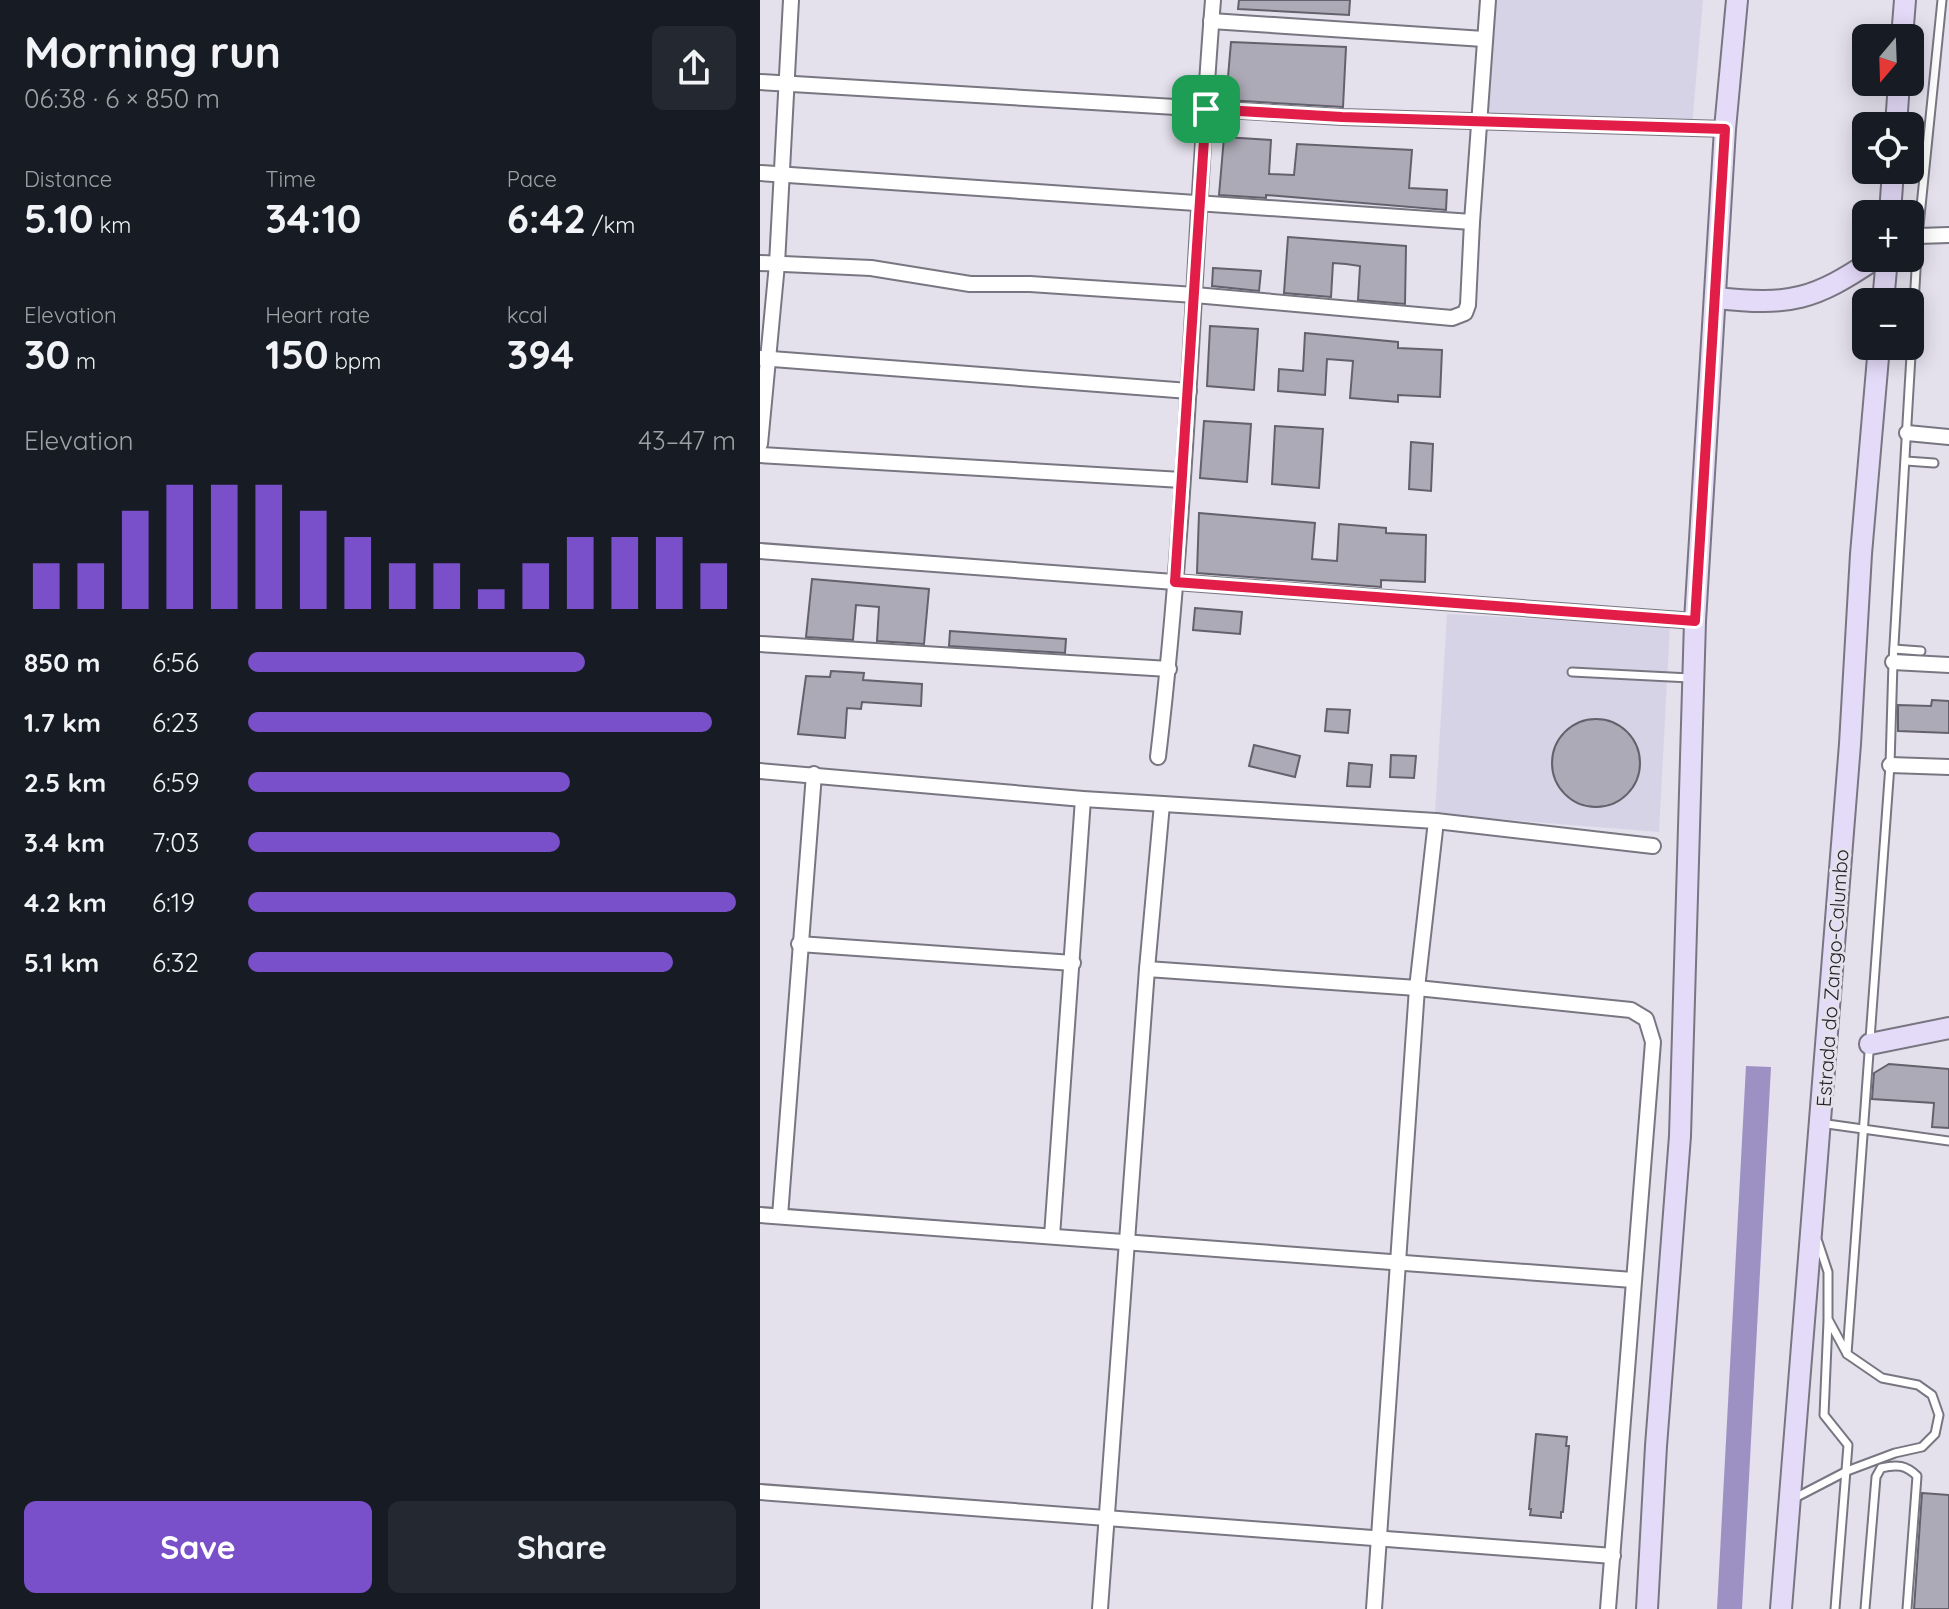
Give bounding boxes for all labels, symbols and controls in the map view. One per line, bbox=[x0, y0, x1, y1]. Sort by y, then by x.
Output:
text: Morning run bbox=[24, 24, 281, 79]
north arrow bbox=[1852, 24, 1924, 96]
map controls bbox=[1852, 24, 1924, 360]
button: share bbox=[652, 26, 736, 110]
pin bbox=[1172, 75, 1240, 143]
text: 06:38 · 6 × 850 m bbox=[24, 82, 220, 115]
icon: arrive bbox=[1184, 87, 1228, 131]
button: locate bbox=[1852, 112, 1924, 184]
text: Distance bbox=[24, 165, 112, 193]
text: Time bbox=[265, 165, 316, 193]
text: Pace bbox=[507, 165, 557, 193]
text: 5.10 bbox=[24, 193, 94, 243]
text: 34:10 bbox=[265, 193, 361, 243]
text: 6:42 bbox=[507, 193, 586, 243]
button: + bbox=[1852, 200, 1924, 272]
text: km bbox=[94, 211, 131, 239]
text: /km bbox=[586, 211, 635, 239]
button: − bbox=[1852, 288, 1924, 360]
text: Elevation bbox=[24, 301, 117, 329]
text: Heart rate bbox=[265, 301, 370, 329]
text: kcal bbox=[507, 301, 548, 329]
text: 30 bbox=[24, 329, 70, 379]
text: 150 bbox=[265, 329, 329, 379]
text: 394 bbox=[507, 329, 574, 379]
text: m bbox=[70, 347, 96, 375]
text: bpm bbox=[329, 347, 381, 375]
text: Elevation bbox=[24, 424, 134, 457]
text: 43–47 m bbox=[638, 424, 736, 457]
text: 850 m bbox=[24, 646, 100, 679]
text: 6:56 bbox=[152, 646, 199, 679]
text: 1.7 km bbox=[24, 706, 101, 739]
text: 6:23 bbox=[152, 706, 199, 739]
text: 2.5 km bbox=[24, 766, 106, 799]
text: 6:59 bbox=[152, 766, 200, 799]
text: 3.4 km bbox=[24, 826, 105, 859]
text: 7:03 bbox=[152, 826, 199, 859]
street label: Estrada do Zango-Calumbo bbox=[1811, 848, 1853, 1108]
text: 4.2 km bbox=[24, 886, 107, 919]
text: 6:19 bbox=[152, 886, 195, 919]
text: 5.1 km bbox=[24, 946, 99, 979]
text: 6:32 bbox=[152, 946, 199, 979]
button: Save bbox=[24, 1501, 372, 1593]
button: Share bbox=[388, 1501, 736, 1593]

